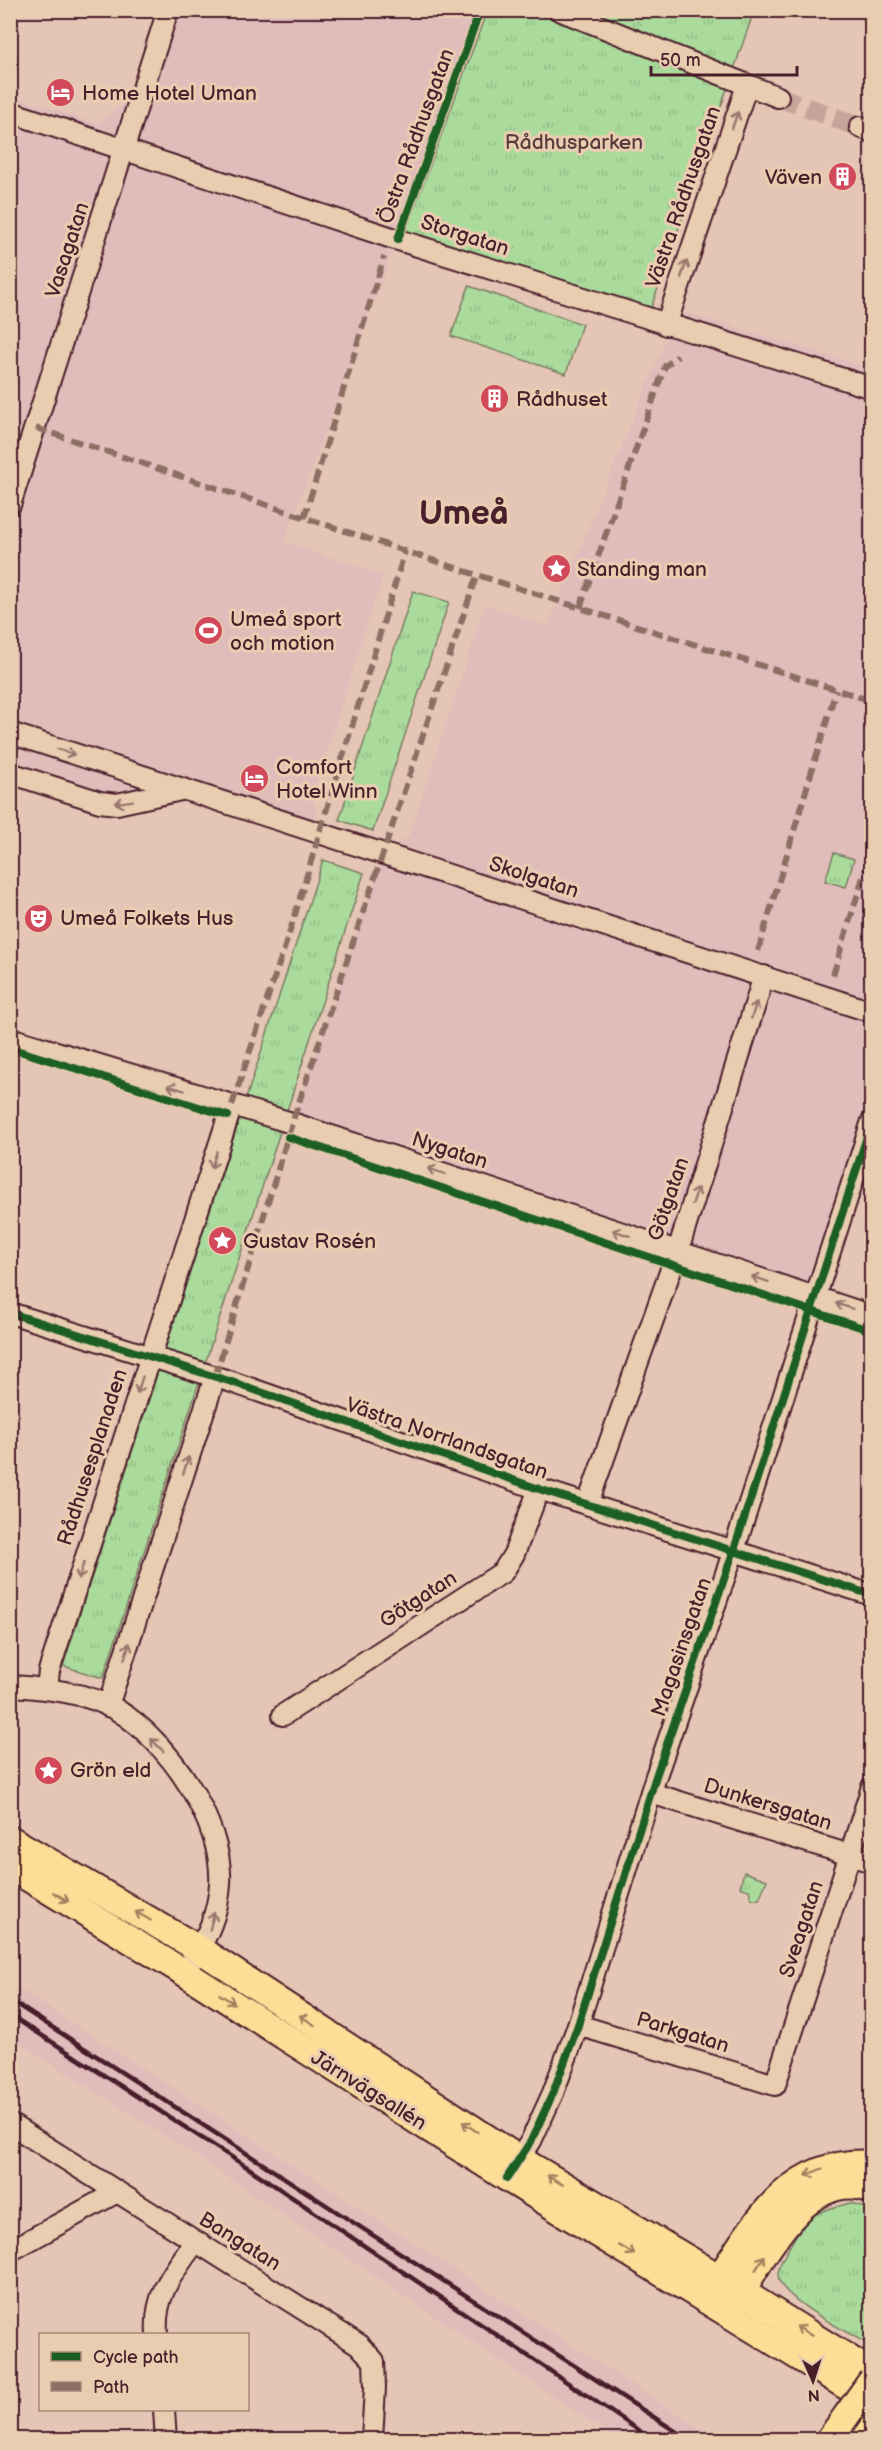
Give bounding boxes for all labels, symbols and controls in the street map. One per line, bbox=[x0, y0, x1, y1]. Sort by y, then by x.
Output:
scale bar bbox=[651, 39, 796, 77]
street label: Östra Rådhusgatan bbox=[373, 45, 460, 227]
text: 50 m bbox=[660, 50, 701, 71]
hotel icon: Home Hotel Uman bbox=[45, 77, 77, 109]
place label: Home Hotel Uman bbox=[82, 81, 257, 106]
street label: Västra Rådhusgatan bbox=[641, 103, 726, 291]
one-way arrow bbox=[731, 111, 742, 130]
park label: Rådhusparken bbox=[505, 130, 643, 155]
building icon: Väven bbox=[827, 161, 859, 193]
place label: Väven bbox=[765, 165, 822, 190]
street label: Vasagatan bbox=[40, 199, 95, 301]
street label: Storgatan bbox=[418, 209, 512, 261]
one-way arrow bbox=[680, 260, 691, 279]
building icon: Rådhuset bbox=[479, 383, 511, 415]
place label: Rådhuset bbox=[516, 387, 608, 412]
district label: Umeå bbox=[419, 494, 509, 534]
place icon: Standing man bbox=[540, 553, 572, 585]
place label: Standing man bbox=[577, 557, 707, 582]
place label: Umeå sport och motion bbox=[230, 607, 342, 656]
sports icon: Umeå sport och motion bbox=[193, 615, 225, 647]
one-way arrow bbox=[56, 747, 75, 758]
place label: Comfort Hotel Winn bbox=[276, 755, 378, 804]
hotel icon: Comfort Hotel Winn bbox=[239, 763, 271, 795]
one-way arrow bbox=[115, 796, 134, 807]
street label: Skolgatan bbox=[486, 851, 582, 904]
theatre icon: Umeå Folkets Hus bbox=[23, 902, 55, 934]
place label: Umeå Folkets Hus bbox=[60, 906, 233, 931]
one-way arrow bbox=[749, 1001, 760, 1020]
one-way arrow bbox=[167, 1082, 186, 1093]
street label: Nygatan bbox=[409, 1126, 491, 1174]
one-way arrow bbox=[208, 1150, 219, 1169]
street label: Götgatan bbox=[643, 1154, 694, 1244]
one-way arrow bbox=[427, 1165, 446, 1176]
one-way arrow bbox=[690, 1187, 701, 1206]
place icon: Gustav Rosén bbox=[206, 1225, 238, 1257]
one-way arrow bbox=[612, 1226, 631, 1237]
place label: Gustav Rosén bbox=[243, 1229, 376, 1254]
one-way arrow bbox=[751, 1272, 770, 1283]
one-way arrow bbox=[835, 1300, 853, 1311]
street label: Rådhusesplanaden bbox=[52, 1366, 133, 1548]
one-way arrow bbox=[134, 1375, 145, 1394]
street label: Västra Norrlandsgatan bbox=[343, 1392, 551, 1485]
one-way arrow bbox=[182, 1456, 193, 1475]
one-way arrow bbox=[75, 1561, 86, 1580]
street label: Götgatan bbox=[375, 1565, 461, 1634]
street label: Magasinsgatan bbox=[646, 1574, 717, 1720]
one-way arrow bbox=[122, 1642, 133, 1661]
one-way arrow bbox=[150, 1737, 165, 1752]
place icon: Grön eld bbox=[33, 1754, 65, 1786]
place label: Grön eld bbox=[70, 1758, 151, 1783]
street label: Dunkersgatan bbox=[701, 1773, 835, 1836]
street label: Sveagatan bbox=[774, 1878, 829, 1981]
one-way arrow bbox=[52, 1892, 69, 1904]
one-way arrow bbox=[135, 1910, 152, 1922]
one-way arrow bbox=[207, 1912, 219, 1931]
one-way arrow bbox=[218, 1994, 235, 2006]
street label: Parkgatan bbox=[634, 2007, 732, 2058]
one-way arrow bbox=[300, 2014, 316, 2026]
street label: Järnvägsallén bbox=[306, 2045, 431, 2136]
one-way arrow bbox=[463, 2121, 479, 2133]
one-way arrow bbox=[806, 2167, 824, 2178]
one-way arrow bbox=[547, 2174, 564, 2186]
street label: Bangatan bbox=[194, 2207, 285, 2276]
one-way arrow bbox=[618, 2245, 635, 2257]
one-way arrow bbox=[753, 2254, 766, 2271]
one-way arrow bbox=[796, 2325, 813, 2337]
legend bbox=[39, 2333, 249, 2411]
text: Cycle path bbox=[93, 2347, 179, 2368]
north arrow bbox=[783, 2351, 843, 2411]
text: Path bbox=[93, 2377, 129, 2398]
text: N bbox=[807, 2385, 820, 2404]

